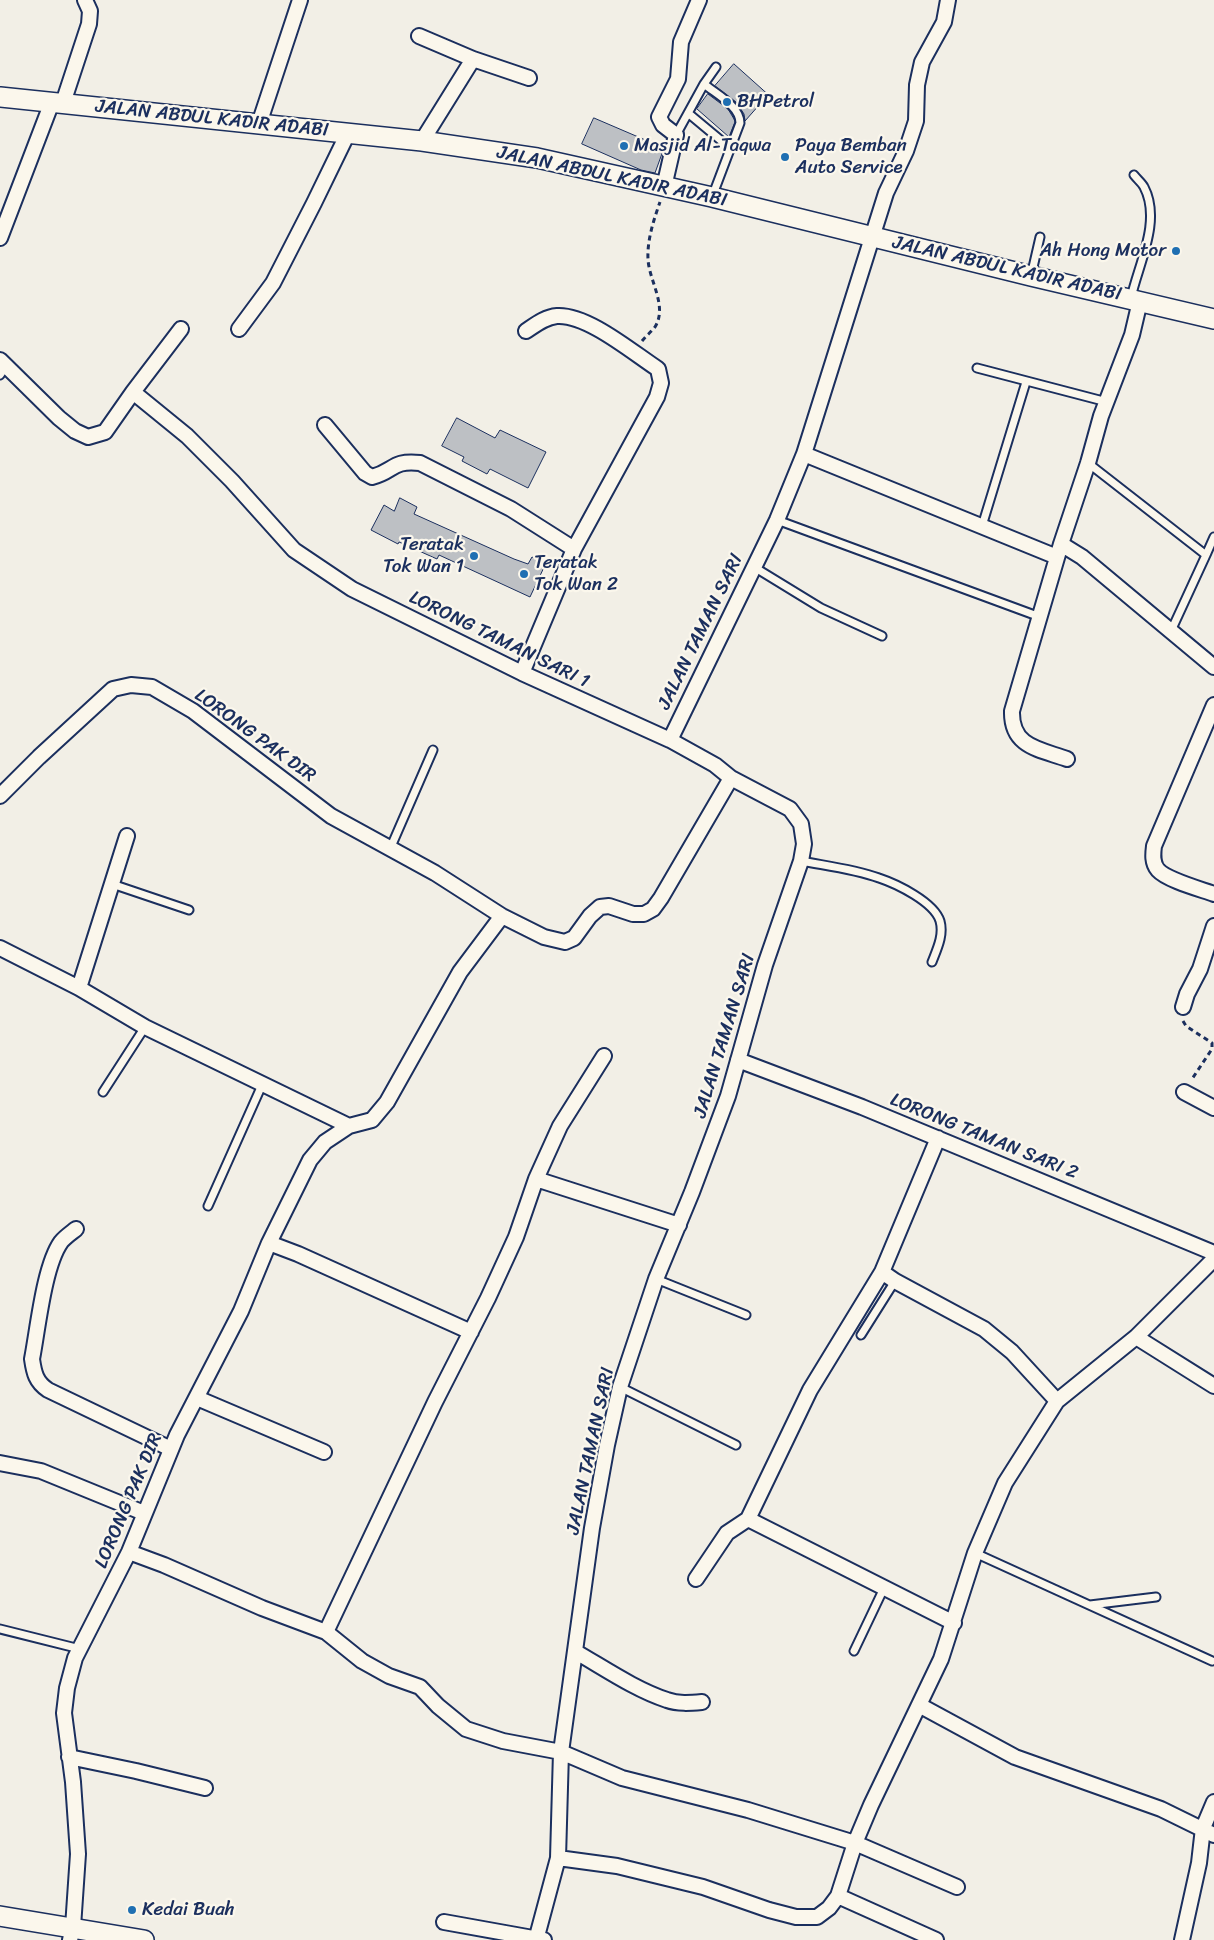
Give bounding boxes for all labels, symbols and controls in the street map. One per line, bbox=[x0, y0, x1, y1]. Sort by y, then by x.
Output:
place label: BHPetrol bbox=[737, 91, 814, 113]
street label: JALAN ABDUL KADIR ADABI bbox=[94, 95, 330, 143]
marker: BHPetrol bbox=[721, 96, 733, 108]
place label: Masjid Al-Taqwa bbox=[634, 135, 771, 157]
place label: Paya Bemban Auto Service bbox=[795, 135, 907, 179]
marker: Masjid Al-Taqwa bbox=[618, 140, 630, 152]
street label: JALAN ABDUL KADIR ADABI bbox=[495, 141, 729, 213]
marker: Paya Bemban Auto Service bbox=[779, 151, 791, 163]
street label: JALAN ABDUL KADIR ADABI bbox=[890, 232, 1124, 306]
place label: Ah Hong Motor bbox=[1040, 240, 1166, 262]
marker: Ah Hong Motor bbox=[1170, 245, 1182, 257]
place label: Teratak Tok Wan 1 bbox=[383, 534, 464, 578]
marker: Teratak Tok Wan 1 bbox=[468, 550, 480, 562]
street label: JALAN TAMAN SARI bbox=[653, 551, 749, 713]
place label: Teratak Tok Wan 2 bbox=[534, 552, 618, 596]
marker: Teratak Tok Wan 2 bbox=[518, 568, 530, 580]
street label: LORONG TAMAN SARI 1 bbox=[405, 586, 593, 694]
street label: LORONG PAK DIR bbox=[190, 684, 320, 788]
street label: JALAN TAMAN SARI bbox=[689, 951, 761, 1121]
street label: LORONG TAMAN SARI 2 bbox=[887, 1089, 1081, 1185]
street label: JALAN TAMAN SARI bbox=[562, 1365, 620, 1537]
street label: LORONG PAK DIR bbox=[90, 1430, 168, 1572]
place label: Kedai Buah bbox=[142, 1899, 235, 1921]
marker: Kedai Buah bbox=[126, 1904, 138, 1916]

